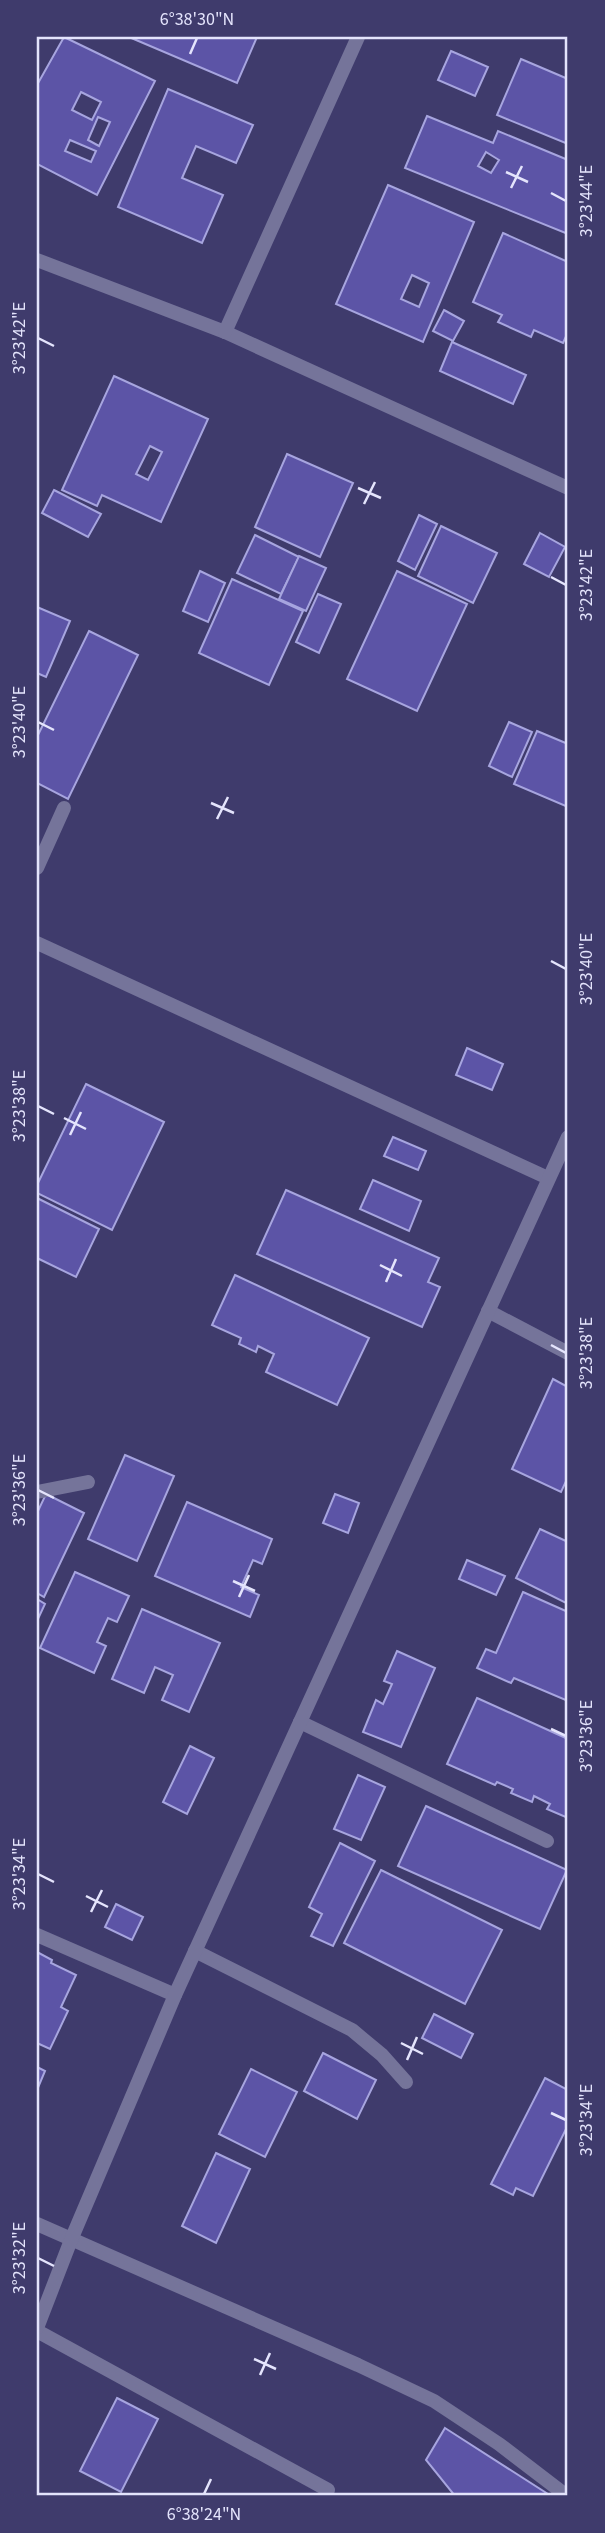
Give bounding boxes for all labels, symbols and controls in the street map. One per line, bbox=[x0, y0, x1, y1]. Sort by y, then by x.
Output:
text: 6°38'30"N bbox=[160, 7, 234, 32]
text: 3°23'44"E bbox=[574, 165, 599, 237]
text: 3°23'42"E bbox=[7, 302, 32, 374]
text: 3°23'42"E bbox=[574, 549, 599, 621]
text: 3°23'40"E bbox=[7, 686, 32, 758]
text: 3°23'40"E bbox=[574, 933, 599, 1005]
text: 3°23'38"E bbox=[7, 1070, 32, 1142]
text: 3°23'38"E bbox=[574, 1317, 599, 1389]
text: 3°23'36"E bbox=[7, 1454, 32, 1526]
text: 3°23'36"E bbox=[574, 1700, 599, 1772]
text: 3°23'34"E bbox=[7, 1838, 32, 1910]
text: 3°23'34"E bbox=[574, 2084, 599, 2156]
text: 3°23'32"E bbox=[7, 2222, 32, 2294]
text: 6°38'24"N bbox=[167, 2502, 241, 2527]

